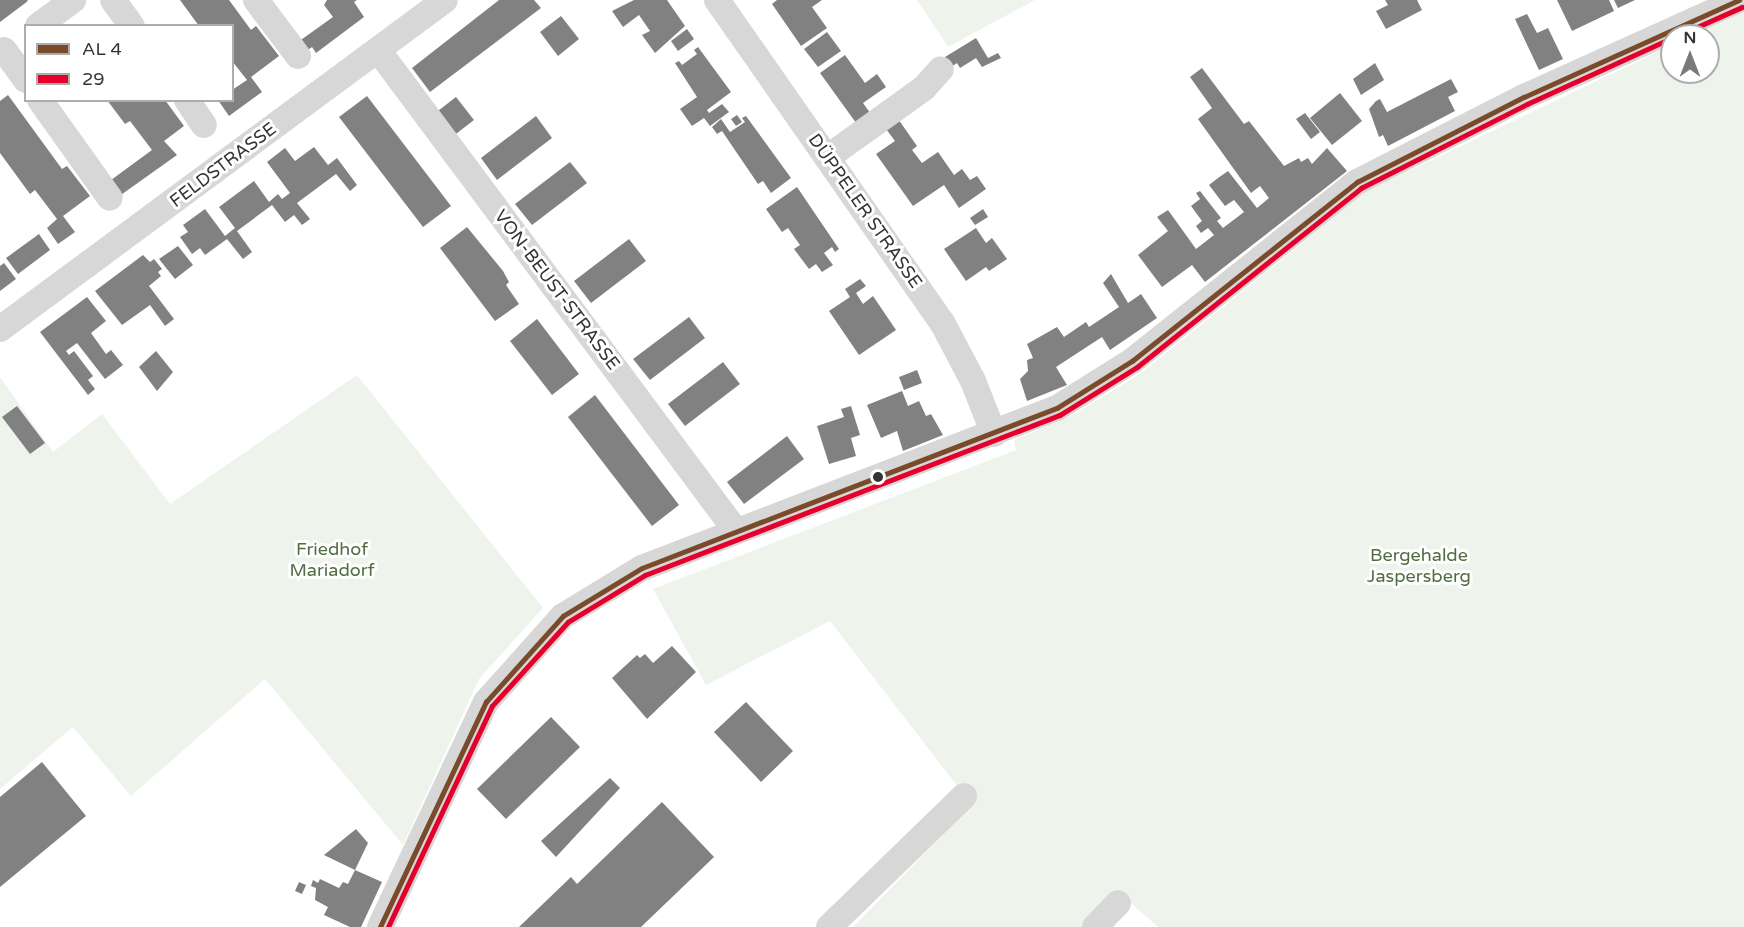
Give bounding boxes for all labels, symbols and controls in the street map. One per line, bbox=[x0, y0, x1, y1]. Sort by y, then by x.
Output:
legend bbox=[24, 24, 234, 102]
north arrow bbox=[1660, 24, 1720, 84]
text: N bbox=[1684, 28, 1696, 48]
text: AL 4 bbox=[82, 38, 122, 60]
text: 29 bbox=[82, 68, 105, 90]
street label: FELDSTRASSE bbox=[166, 118, 280, 212]
street label: DÜPPELER STRASSE bbox=[804, 130, 926, 292]
street label: VON-BEUST-STRASSE bbox=[490, 206, 624, 374]
unlabelled marker bbox=[872, 471, 884, 483]
park label: Friedhof Mariadorf bbox=[289, 539, 375, 582]
park label: Bergehalde Jaspersberg bbox=[1367, 545, 1471, 588]

